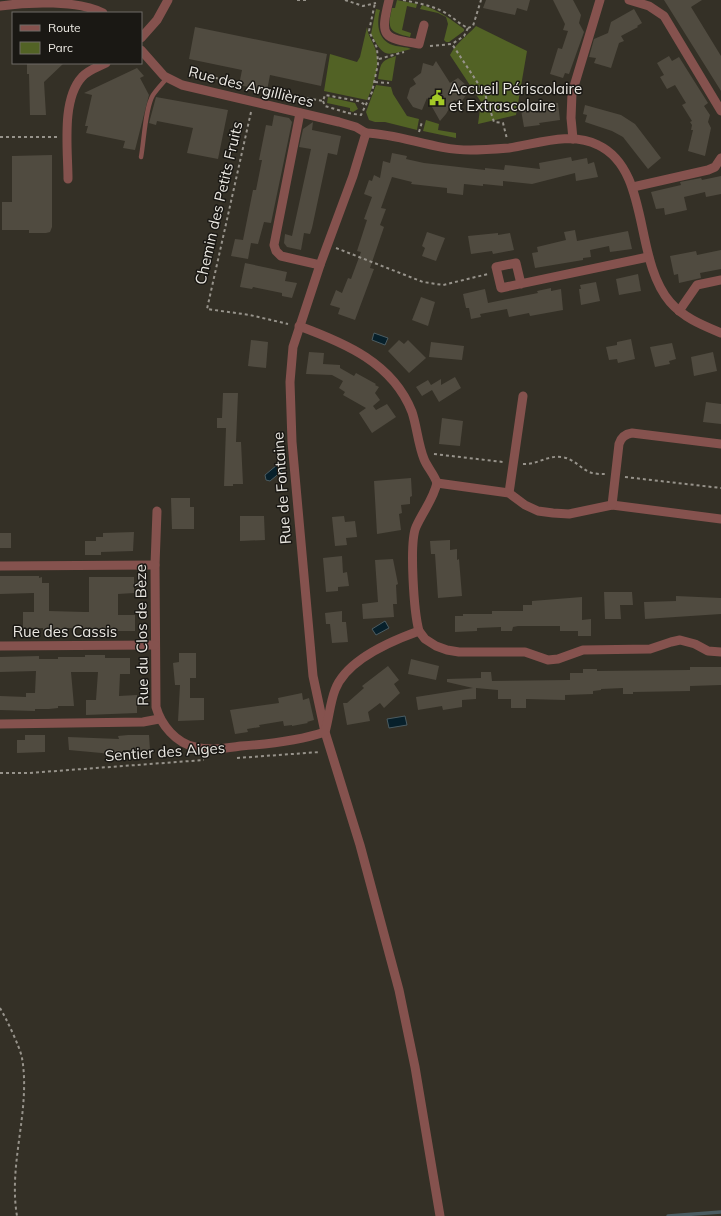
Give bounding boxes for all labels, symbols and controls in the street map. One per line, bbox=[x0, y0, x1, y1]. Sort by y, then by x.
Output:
legend bbox=[12, 12, 142, 64]
text: Route bbox=[48, 20, 81, 35]
text: Parc bbox=[48, 40, 73, 55]
street label: Rue des Argillières bbox=[187, 62, 316, 111]
place label: Accueil Périscolaire et Extrascolaire bbox=[449, 79, 582, 115]
public building icon: Accueil Périscolaire et Extrascolaire bbox=[428, 89, 446, 107]
street label: Chemin des Petits Fruits bbox=[190, 119, 247, 286]
street label: Rue de Fontaine bbox=[268, 431, 295, 545]
street label: Rue du Clos de Bèze bbox=[131, 564, 152, 706]
street label: Rue des Cassis bbox=[13, 622, 117, 641]
street label: Sentier des Aiges bbox=[104, 738, 226, 765]

